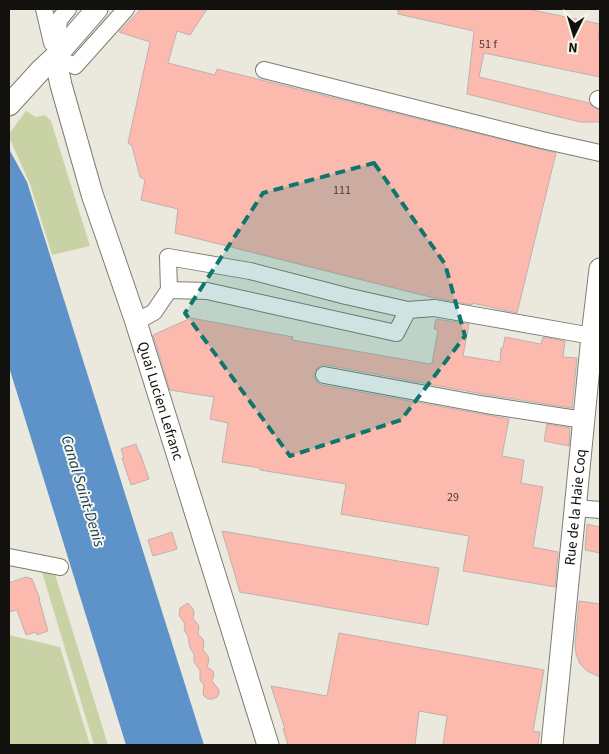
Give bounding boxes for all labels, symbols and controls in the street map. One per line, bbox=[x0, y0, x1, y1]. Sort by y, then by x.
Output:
north arrow bbox=[549, 10, 599, 60]
house number: 51 f bbox=[479, 36, 497, 53]
text: N bbox=[567, 37, 578, 57]
house number: 111 bbox=[333, 182, 351, 199]
street label: Quai Lucien Lefranc bbox=[132, 339, 189, 463]
water label: Canal Saint-Denis bbox=[56, 432, 111, 550]
street label: Rue de la Haie Coq bbox=[559, 448, 591, 566]
house number: 29 bbox=[447, 489, 459, 506]

